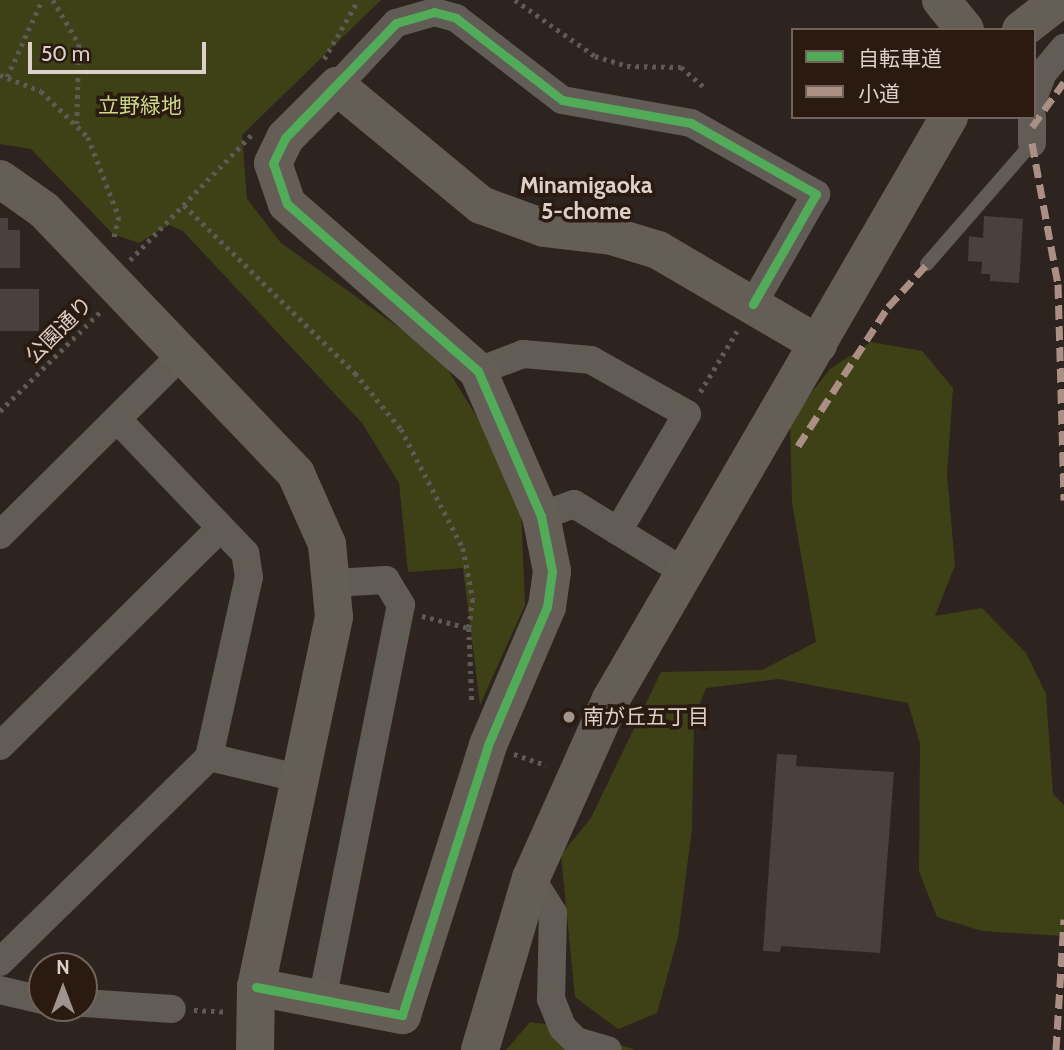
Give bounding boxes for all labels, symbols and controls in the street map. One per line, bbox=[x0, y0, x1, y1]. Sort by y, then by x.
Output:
scale bar bbox=[32, 28, 210, 72]
legend bbox=[791, 28, 1036, 119]
text: 50 m bbox=[41, 41, 90, 66]
text: 自転車道 bbox=[858, 46, 942, 71]
text: 小道 bbox=[858, 81, 900, 106]
park label: 立野緑地 bbox=[98, 93, 182, 119]
district label: Minamigaoka 5-chome bbox=[520, 171, 652, 225]
street label: 公園通り bbox=[20, 291, 98, 369]
place label: 南が丘五丁目 bbox=[583, 704, 709, 730]
marker: 南が丘五丁目 bbox=[561, 709, 577, 725]
north arrow bbox=[28, 952, 98, 1022]
text: N bbox=[56, 956, 70, 979]

